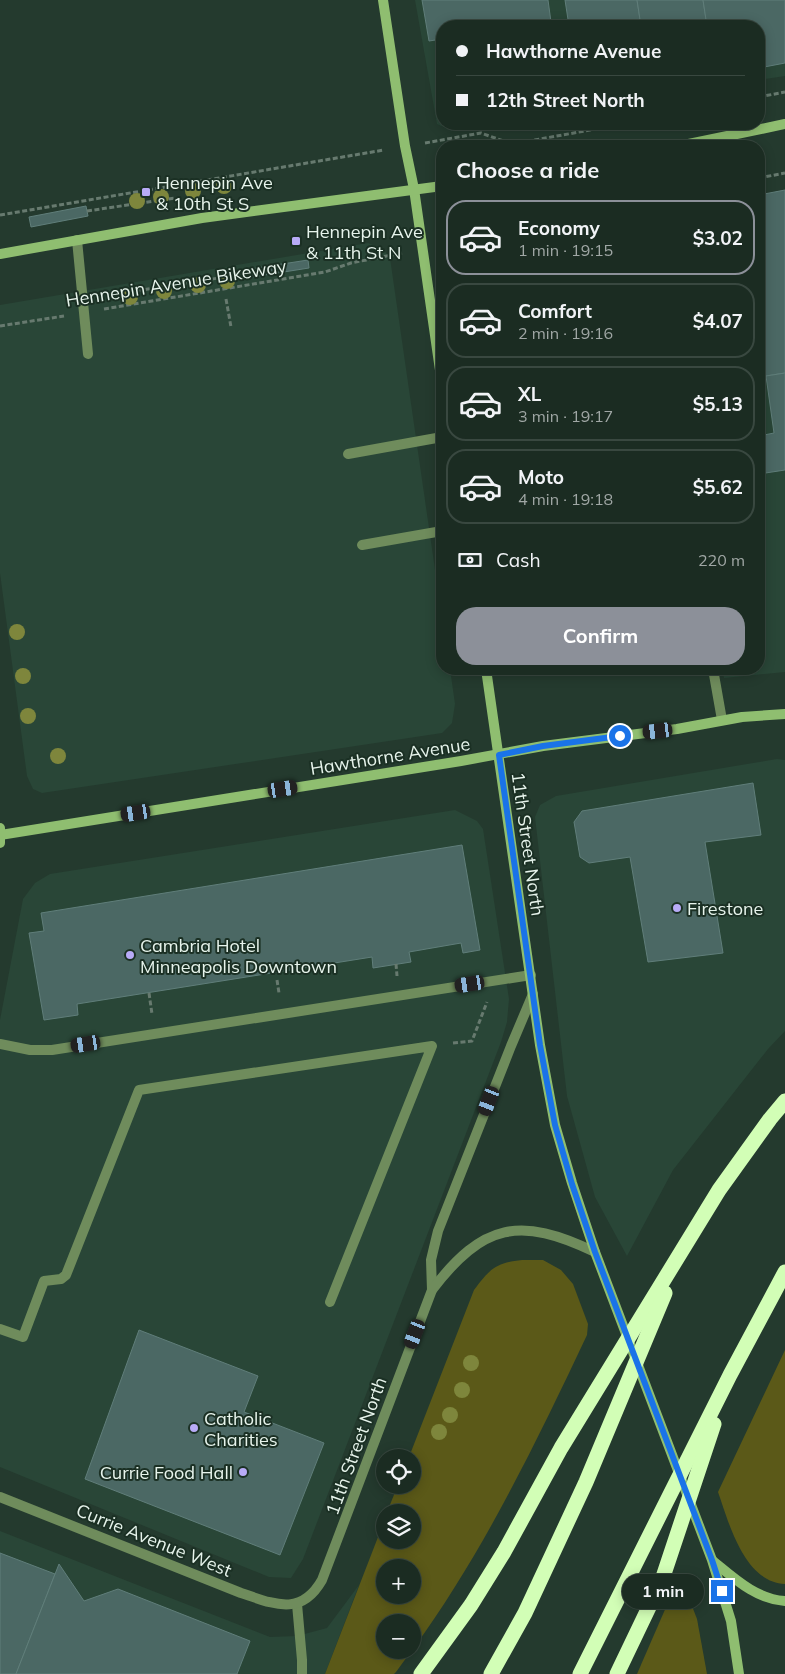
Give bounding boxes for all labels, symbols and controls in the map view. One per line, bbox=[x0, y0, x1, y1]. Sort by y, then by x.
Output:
text: Hawthorne Avenue bbox=[486, 39, 661, 63]
text: 12th Street North bbox=[486, 88, 645, 112]
text: Choose a ride bbox=[456, 156, 599, 184]
place label: Hennepin Ave & 10th St S bbox=[156, 171, 273, 215]
marker: Hennepin Ave & 10th St S bbox=[140, 186, 152, 198]
icon: car bbox=[458, 215, 503, 260]
text: Economy bbox=[518, 216, 600, 240]
place label: Hennepin Ave & 11th St N bbox=[306, 220, 423, 264]
text: $3.02 bbox=[693, 226, 743, 250]
marker: Hennepin Ave & 11th St N bbox=[290, 235, 302, 247]
text: 1 min · 19:15 bbox=[518, 240, 613, 260]
street label: Hennepin Avenue Bikeway bbox=[64, 254, 288, 312]
icon: car bbox=[458, 298, 503, 343]
text: Comfort bbox=[518, 299, 592, 323]
text: $4.07 bbox=[693, 309, 743, 333]
text: 2 min · 19:16 bbox=[518, 323, 613, 343]
icon: car bbox=[458, 381, 503, 426]
text: XL bbox=[518, 382, 541, 406]
text: $5.13 bbox=[693, 392, 743, 416]
text: 3 min · 19:17 bbox=[518, 406, 613, 426]
icon: car bbox=[458, 464, 503, 509]
text: Moto bbox=[518, 465, 564, 489]
text: $5.62 bbox=[693, 475, 743, 499]
text: 4 min · 19:18 bbox=[518, 489, 613, 509]
icon: cash bbox=[456, 546, 484, 574]
text: Cash bbox=[496, 548, 541, 572]
text: 220 m bbox=[698, 550, 745, 570]
button: Confirm bbox=[456, 607, 745, 665]
car bbox=[642, 722, 673, 740]
route start bbox=[609, 725, 631, 747]
street label: Hawthorne Avenue bbox=[308, 732, 472, 780]
street label: 11th Street North bbox=[507, 771, 549, 917]
car bbox=[267, 779, 298, 799]
car bbox=[120, 803, 151, 823]
place label: Firestone bbox=[687, 897, 763, 920]
marker: Firestone bbox=[671, 902, 683, 914]
place label: Cambria Hotel Minneapolis Downtown bbox=[140, 934, 337, 978]
marker: Cambria Hotel Minneapolis Downtown bbox=[124, 949, 136, 961]
car bbox=[454, 974, 485, 994]
car bbox=[70, 1034, 101, 1054]
car bbox=[476, 1084, 501, 1118]
car bbox=[402, 1317, 427, 1351]
street label: 11th Street North bbox=[320, 1374, 392, 1518]
place label: Catholic Charities bbox=[204, 1407, 278, 1451]
marker: Catholic Charities bbox=[188, 1422, 200, 1434]
map controls bbox=[376, 1449, 421, 1659]
button: locate bbox=[376, 1449, 421, 1494]
place label: Currie Food Hall bbox=[100, 1461, 233, 1484]
marker: Currie Food Hall bbox=[237, 1466, 249, 1478]
street label: Currie Avenue West bbox=[73, 1498, 235, 1582]
button: layers bbox=[376, 1504, 421, 1549]
button: + bbox=[376, 1559, 421, 1604]
callout: 1 min bbox=[622, 1574, 704, 1608]
route end bbox=[711, 1580, 733, 1602]
text: 1 min bbox=[642, 1581, 684, 1601]
button: − bbox=[376, 1614, 421, 1659]

